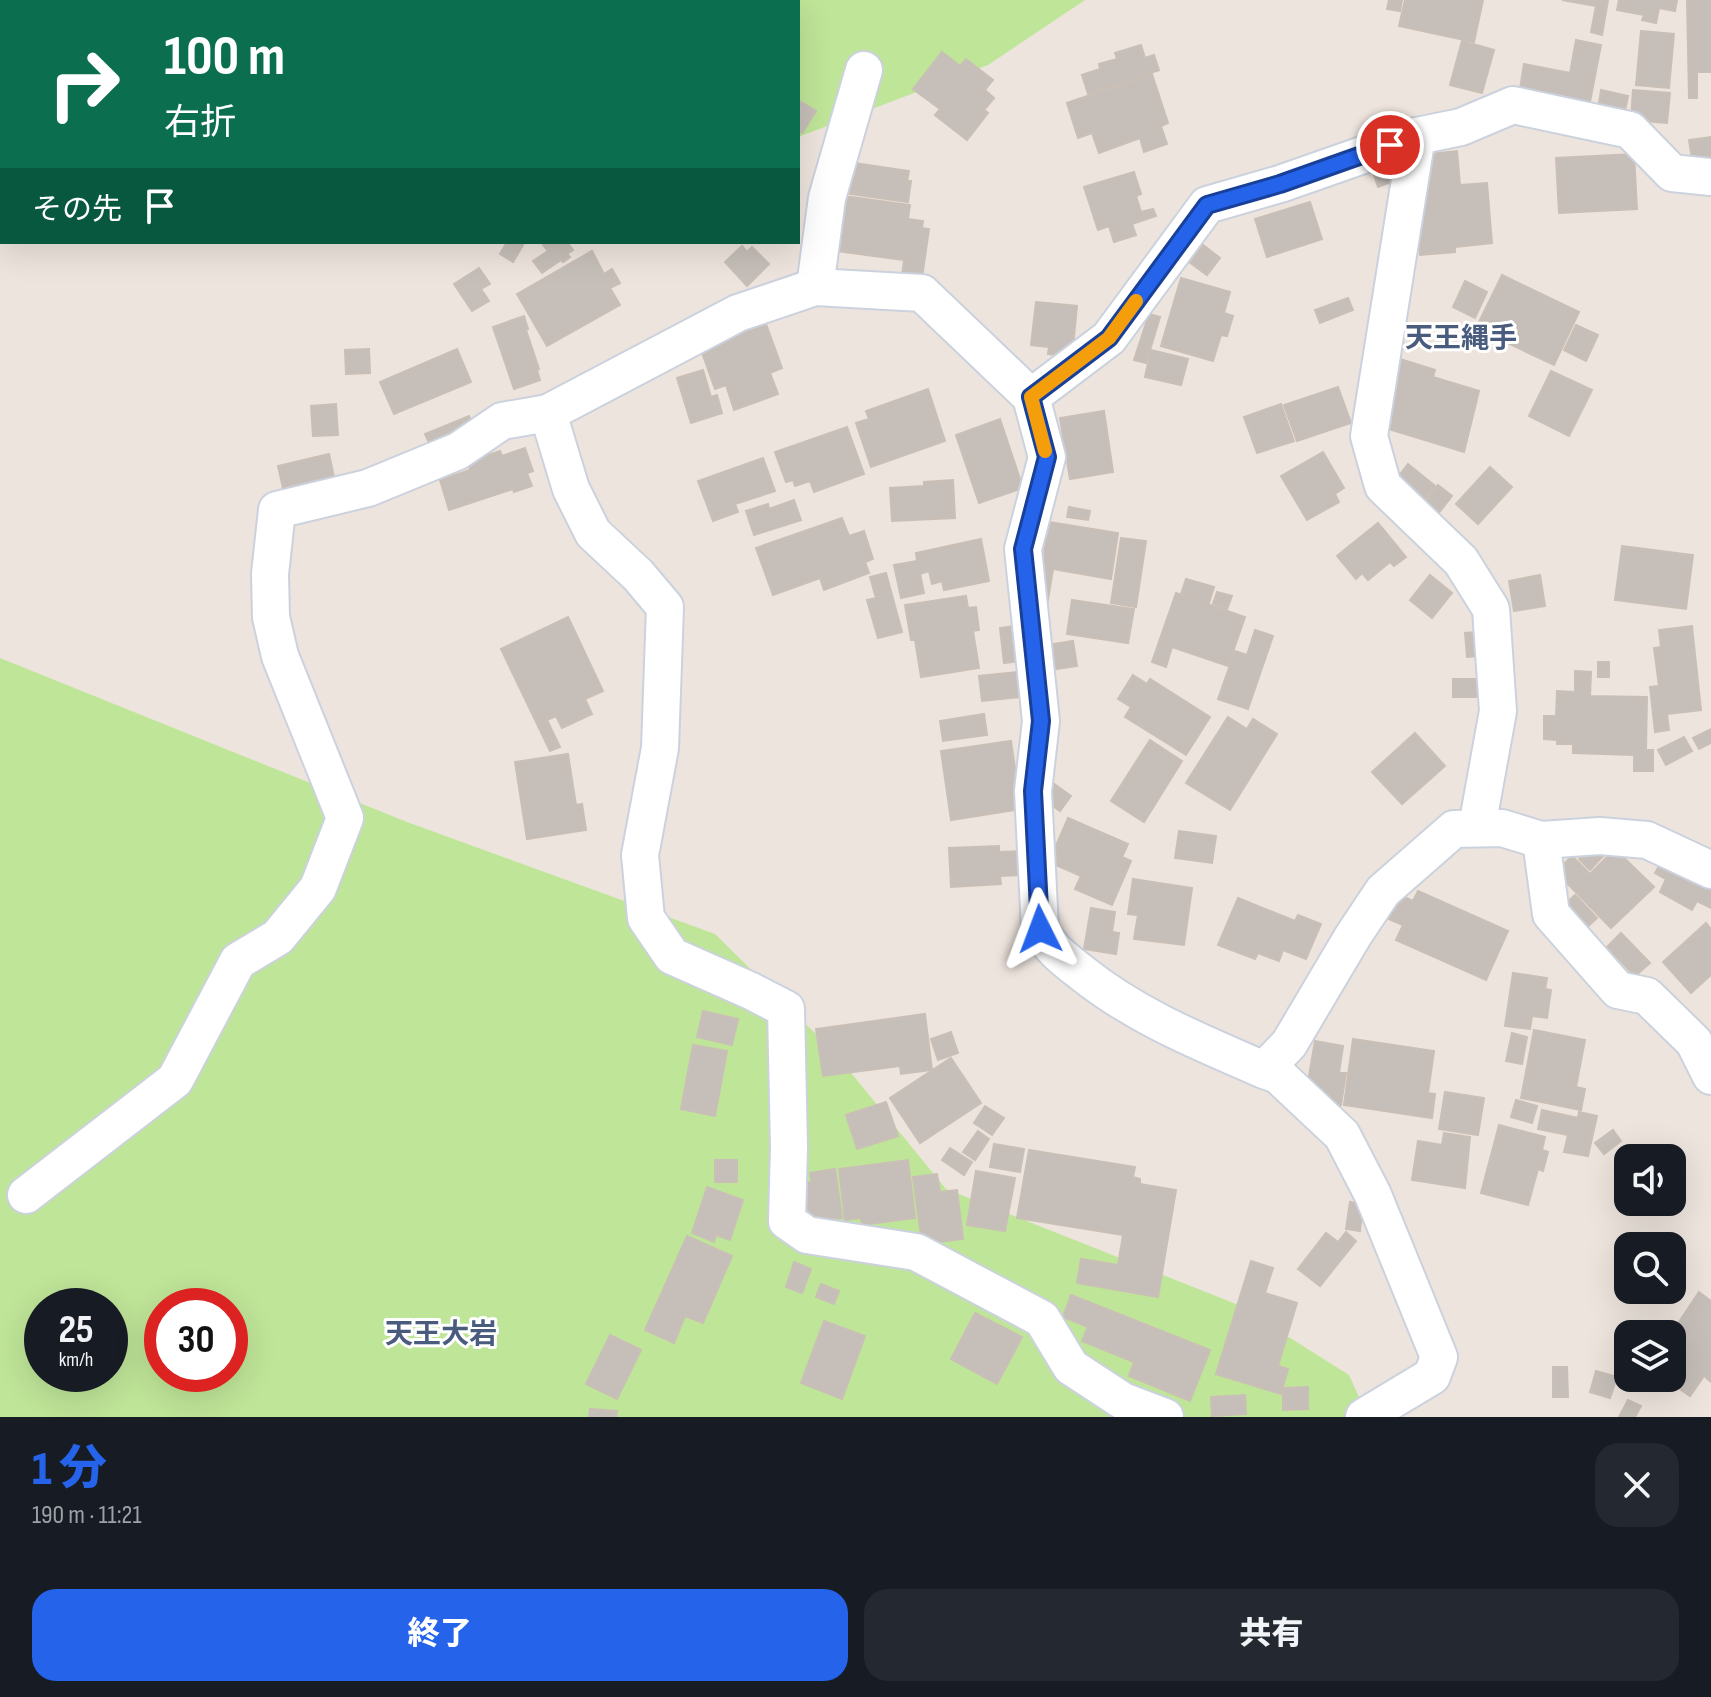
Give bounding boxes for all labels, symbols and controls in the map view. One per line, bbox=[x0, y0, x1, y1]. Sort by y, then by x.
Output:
text: 100 m bbox=[164, 24, 285, 91]
icon: right bbox=[32, 32, 136, 136]
text: 右折 bbox=[164, 102, 236, 145]
pin bbox=[1356, 111, 1424, 179]
icon: arrive bbox=[1368, 123, 1412, 167]
icon: arrive bbox=[138, 184, 182, 228]
text: その先 bbox=[32, 192, 122, 228]
district label: 天王縄手 bbox=[1405, 322, 1517, 355]
position arrow bbox=[998, 887, 1082, 971]
map controls bbox=[1614, 1144, 1686, 1392]
button: sound bbox=[1614, 1144, 1686, 1216]
button: search bbox=[1614, 1232, 1686, 1304]
speed limit sign: 30 bbox=[144, 1288, 248, 1392]
text: 25 bbox=[58, 1306, 94, 1354]
district label: 天王大岩 bbox=[385, 1318, 497, 1351]
button: layers bbox=[1614, 1320, 1686, 1392]
text: km/h bbox=[59, 1348, 93, 1372]
text: 1 分 bbox=[32, 1441, 107, 1498]
button: close bbox=[1595, 1443, 1679, 1527]
text: 190 m · 11:21 bbox=[32, 1500, 142, 1531]
button: 終了 bbox=[32, 1589, 848, 1681]
button: 共有 bbox=[864, 1589, 1679, 1681]

